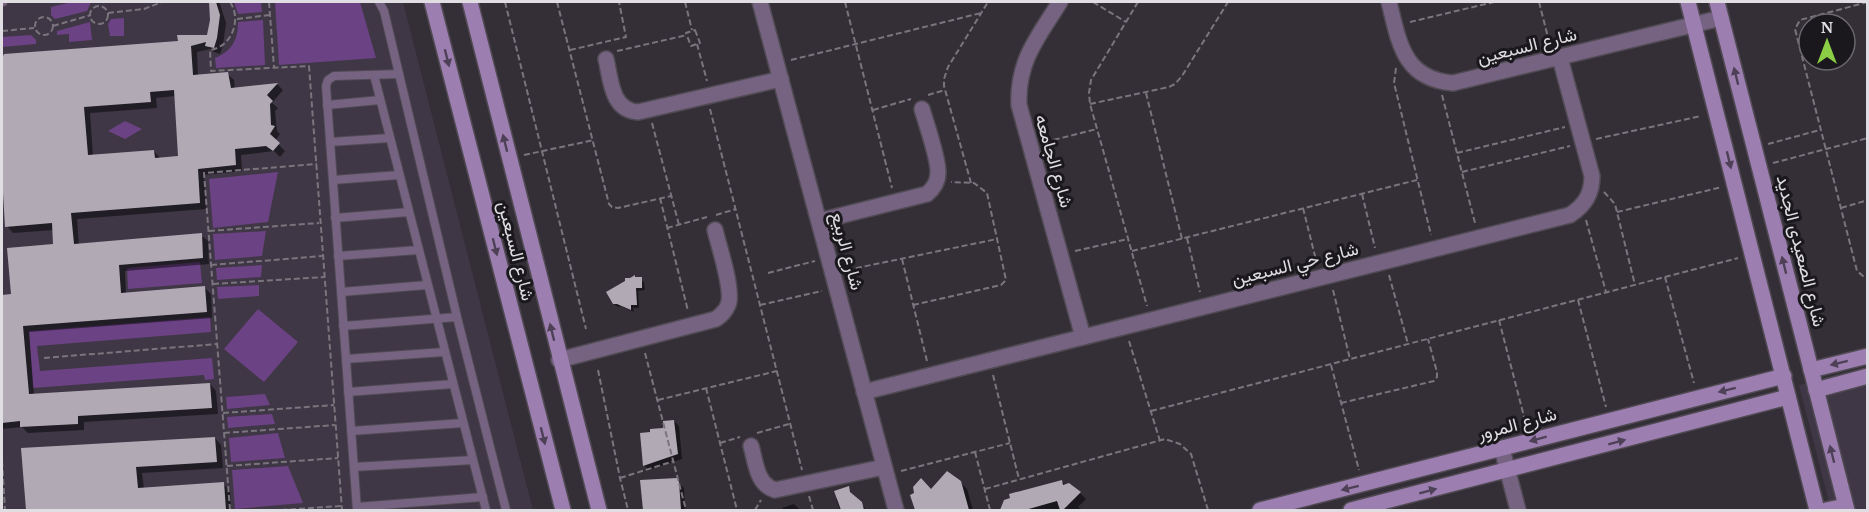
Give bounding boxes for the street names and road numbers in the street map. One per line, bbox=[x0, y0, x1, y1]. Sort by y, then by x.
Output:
street label: شارع السبعين bbox=[1474, 21, 1579, 70]
street label: شارع الجامعه bbox=[1029, 111, 1080, 211]
street label: شارع الصعيدى الجديد bbox=[1771, 173, 1832, 329]
street label: شارع السبعين bbox=[492, 198, 541, 303]
street label: شارع الربيع bbox=[825, 209, 870, 293]
street label: شارع حي السبعين bbox=[1229, 236, 1362, 294]
street label: شارع المرور bbox=[1473, 401, 1559, 446]

